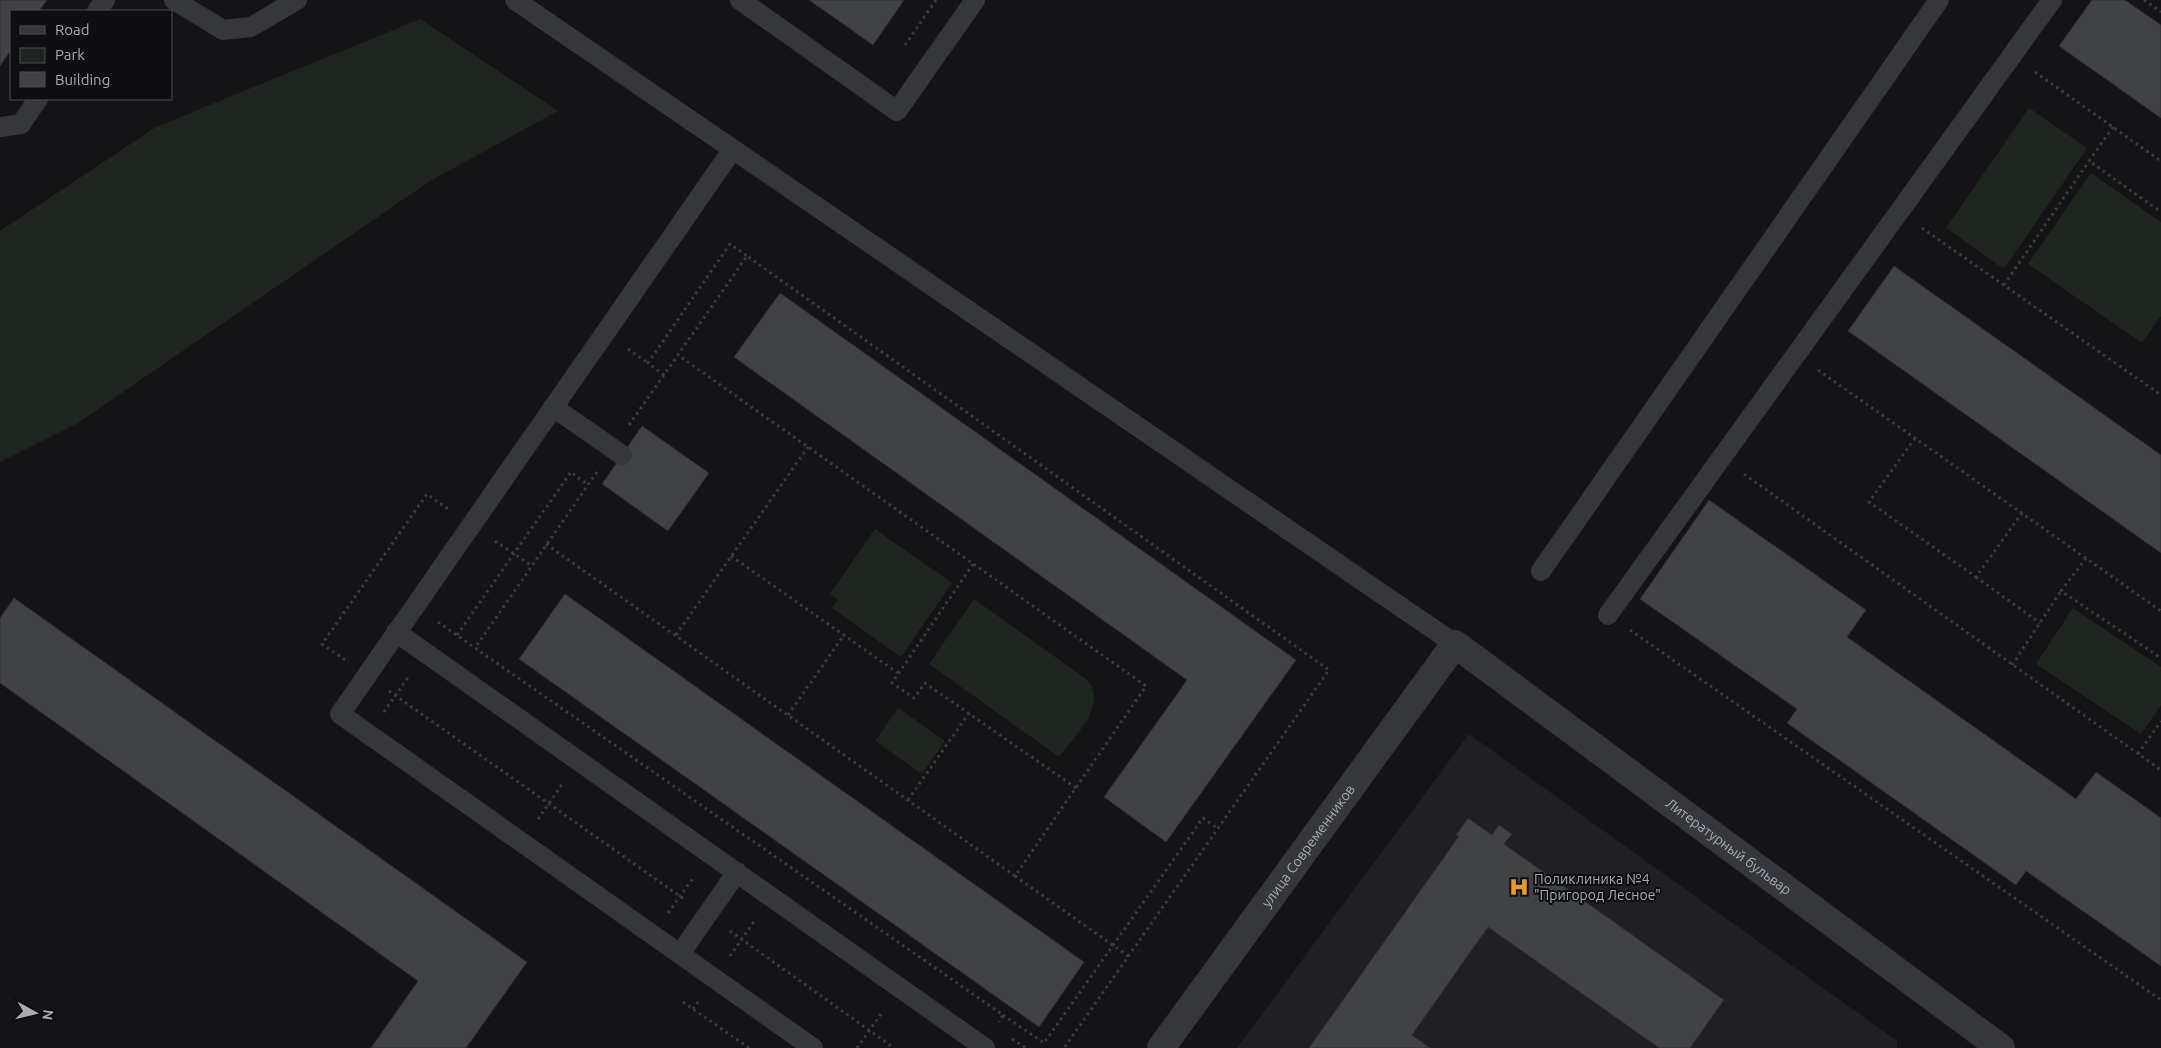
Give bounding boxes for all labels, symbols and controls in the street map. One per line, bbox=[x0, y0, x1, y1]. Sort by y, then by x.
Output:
legend bbox=[10, 10, 172, 100]
text: Road bbox=[55, 21, 90, 38]
text: Park bbox=[55, 46, 85, 63]
text: Building bbox=[55, 71, 110, 88]
street label: улица Современников bbox=[1258, 782, 1358, 910]
street label: Литературный бульвар bbox=[1663, 795, 1795, 898]
place label: Поликлиника №4 "Пригород Лесное" bbox=[1534, 871, 1661, 903]
hospital icon: Поликлиника №4 "Пригород Лесное" bbox=[1508, 876, 1530, 898]
north arrow bbox=[10, 988, 60, 1038]
text: N bbox=[39, 1009, 57, 1021]

